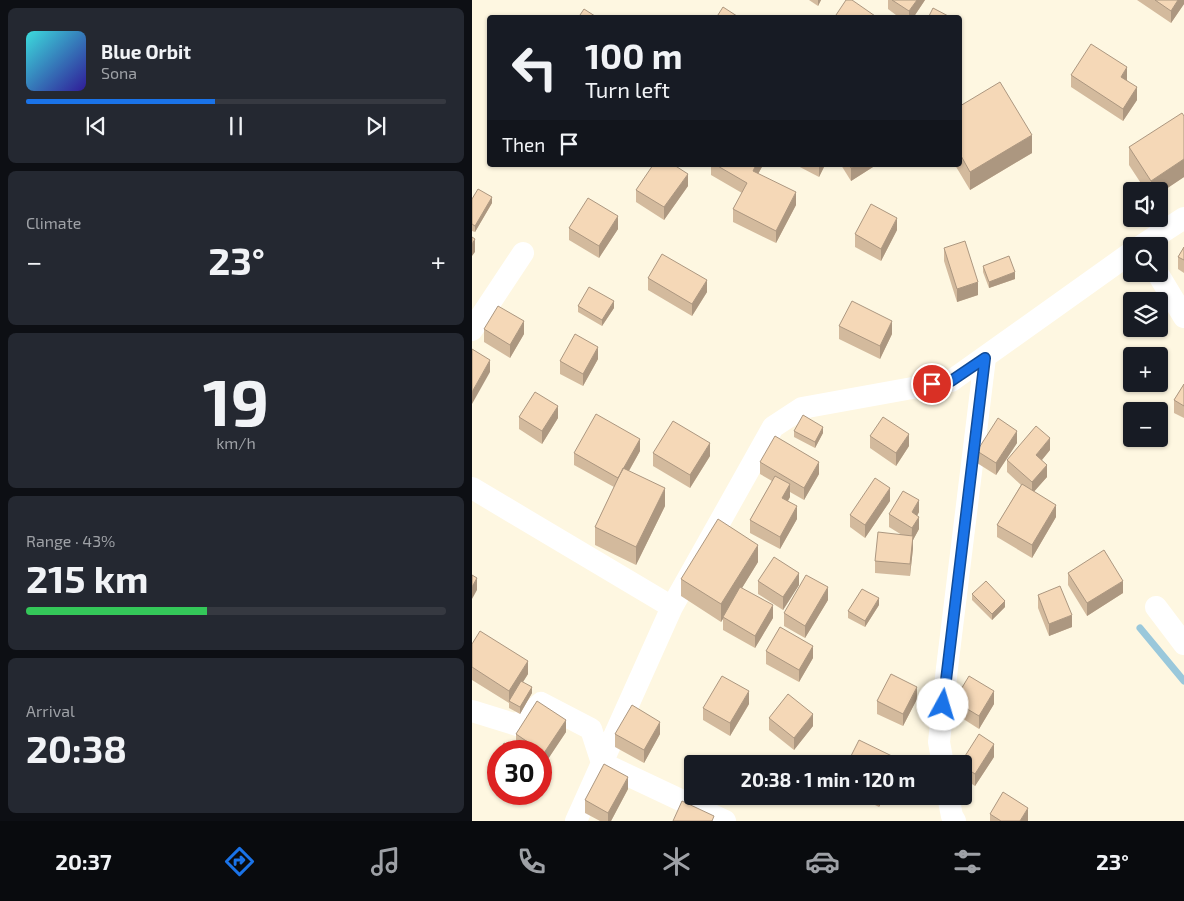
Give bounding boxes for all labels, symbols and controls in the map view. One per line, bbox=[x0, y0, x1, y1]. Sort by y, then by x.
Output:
text: 100 m bbox=[585, 34, 683, 76]
icon: left bbox=[502, 35, 567, 100]
text: Blue Orbit bbox=[101, 40, 191, 63]
text: Sona bbox=[101, 63, 137, 82]
text: Turn left bbox=[585, 76, 670, 102]
icon: previous bbox=[82, 112, 110, 140]
icon: pause bbox=[222, 112, 250, 140]
icon: next bbox=[362, 112, 390, 140]
icon: arrive bbox=[555, 130, 583, 158]
text: Then bbox=[502, 133, 545, 156]
map controls bbox=[1123, 182, 1168, 447]
button: sound bbox=[1123, 182, 1168, 227]
text: Climate bbox=[26, 213, 81, 232]
text: 23° bbox=[208, 237, 265, 283]
button: search bbox=[1123, 237, 1168, 282]
text: − bbox=[26, 244, 42, 278]
text: + bbox=[431, 244, 446, 278]
button: layers bbox=[1123, 292, 1168, 337]
button: + bbox=[1123, 347, 1168, 392]
text: 19 bbox=[203, 361, 269, 439]
pin bbox=[911, 363, 953, 405]
icon: arrive bbox=[918, 370, 946, 398]
button: − bbox=[1123, 402, 1168, 447]
text: km/h bbox=[216, 433, 256, 452]
text: Range · 43% bbox=[26, 531, 115, 550]
text: 215 km bbox=[26, 555, 148, 601]
position arrow bbox=[916, 678, 968, 730]
text: Arrival bbox=[26, 701, 75, 720]
text: 20:38 bbox=[26, 725, 127, 771]
speed limit sign: 30 bbox=[487, 740, 552, 805]
text: 20:38 · 1 min · 120 m bbox=[741, 768, 915, 791]
icon: directions bbox=[222, 844, 257, 879]
icon: music bbox=[368, 844, 403, 879]
icon: phone bbox=[514, 844, 549, 879]
icon: climate bbox=[659, 844, 694, 879]
icon: car bbox=[805, 844, 840, 879]
icon: filters bbox=[950, 844, 985, 879]
text: 20:37 bbox=[55, 848, 112, 874]
text: 23° bbox=[1096, 848, 1129, 874]

